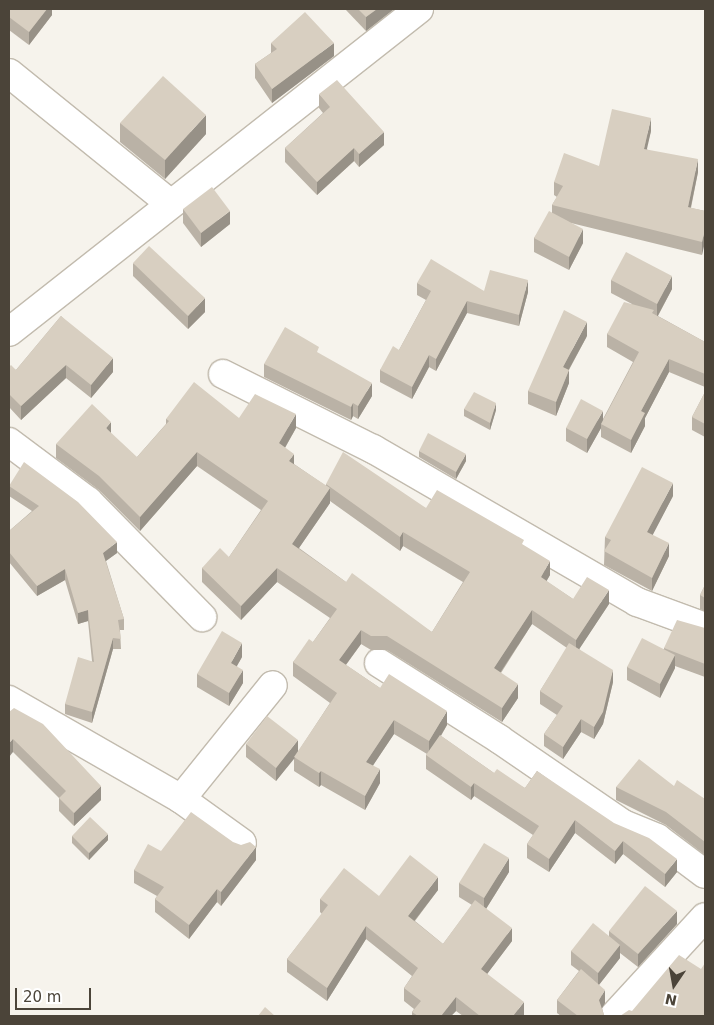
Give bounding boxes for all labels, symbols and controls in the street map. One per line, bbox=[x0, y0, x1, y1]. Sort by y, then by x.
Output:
north arrow bbox=[649, 960, 699, 1010]
scale bar bbox=[18, 978, 94, 1010]
text: 20 m bbox=[23, 988, 61, 1006]
text: N bbox=[663, 991, 678, 1009]

